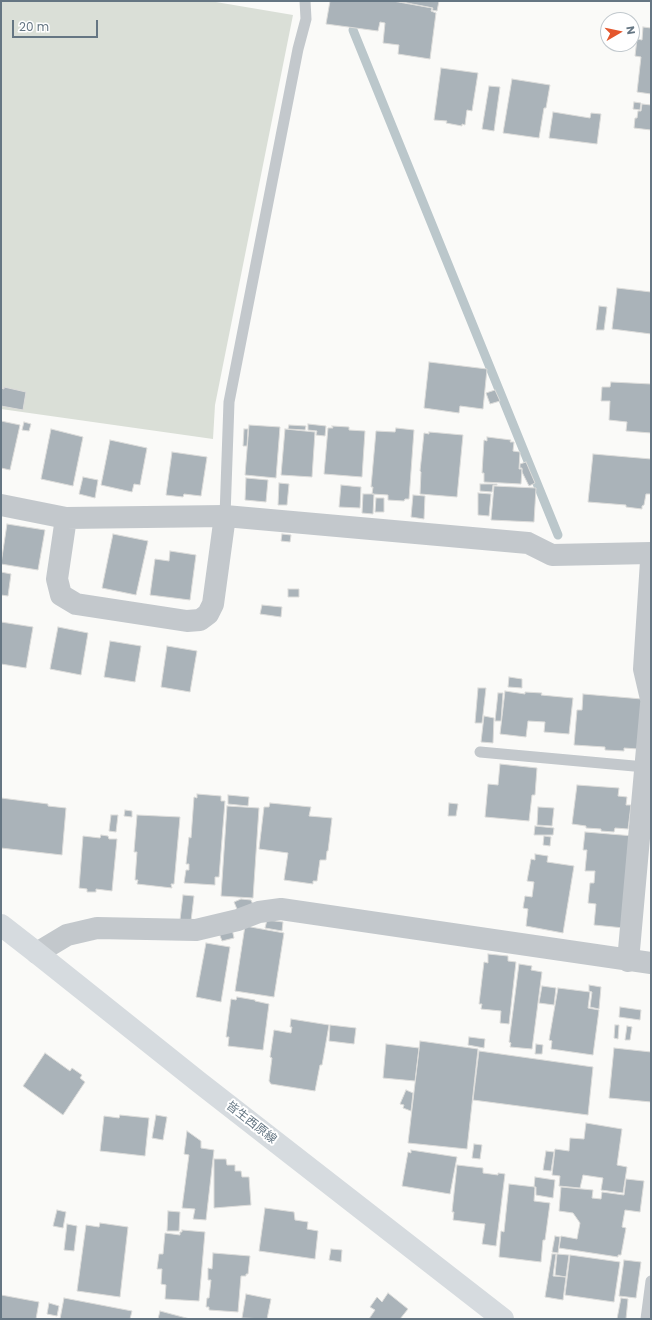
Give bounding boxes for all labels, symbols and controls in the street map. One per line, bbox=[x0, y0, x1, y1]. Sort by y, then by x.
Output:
scale bar bbox=[14, 12, 100, 38]
north arrow bbox=[600, 12, 640, 52]
text: 20 m bbox=[19, 18, 49, 35]
text: N bbox=[622, 25, 639, 36]
street label: 皆生西原線 bbox=[223, 1099, 279, 1147]

